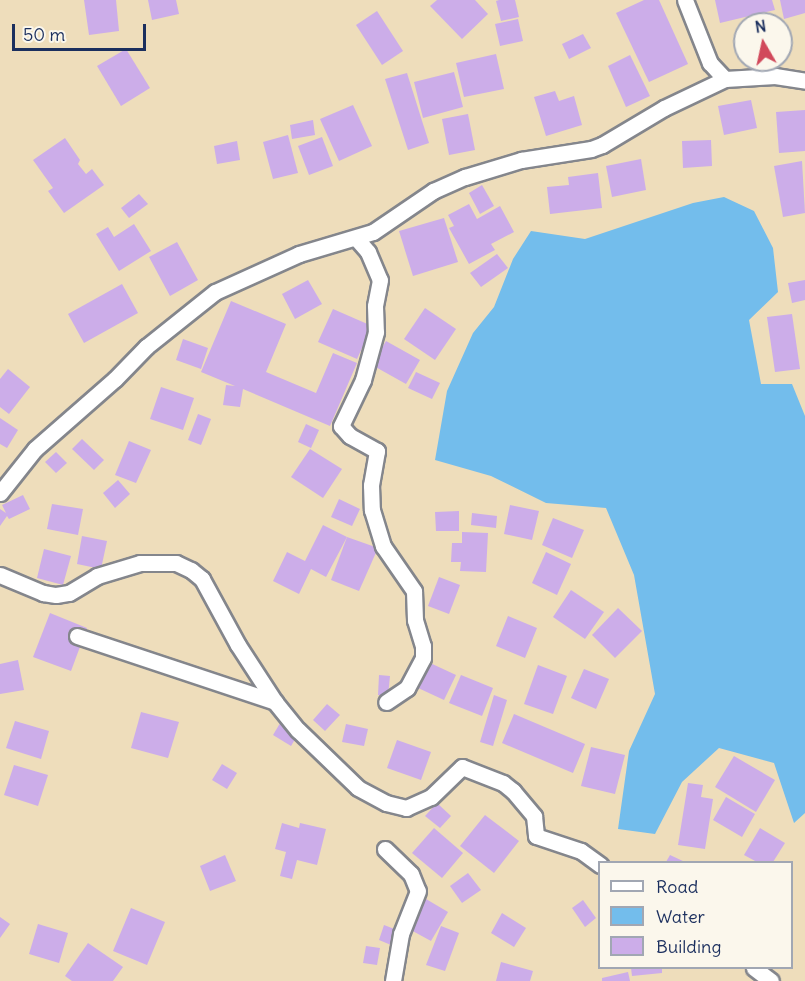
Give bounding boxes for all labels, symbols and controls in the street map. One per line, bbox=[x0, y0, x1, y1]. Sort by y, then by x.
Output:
scale bar bbox=[15, 12, 148, 50]
north arrow bbox=[733, 12, 793, 72]
text: N bbox=[753, 15, 768, 37]
text: 50 m bbox=[23, 23, 65, 46]
legend bbox=[598, 861, 793, 969]
text: Road bbox=[656, 875, 698, 898]
text: Water bbox=[656, 905, 705, 928]
text: Building bbox=[656, 935, 721, 958]

